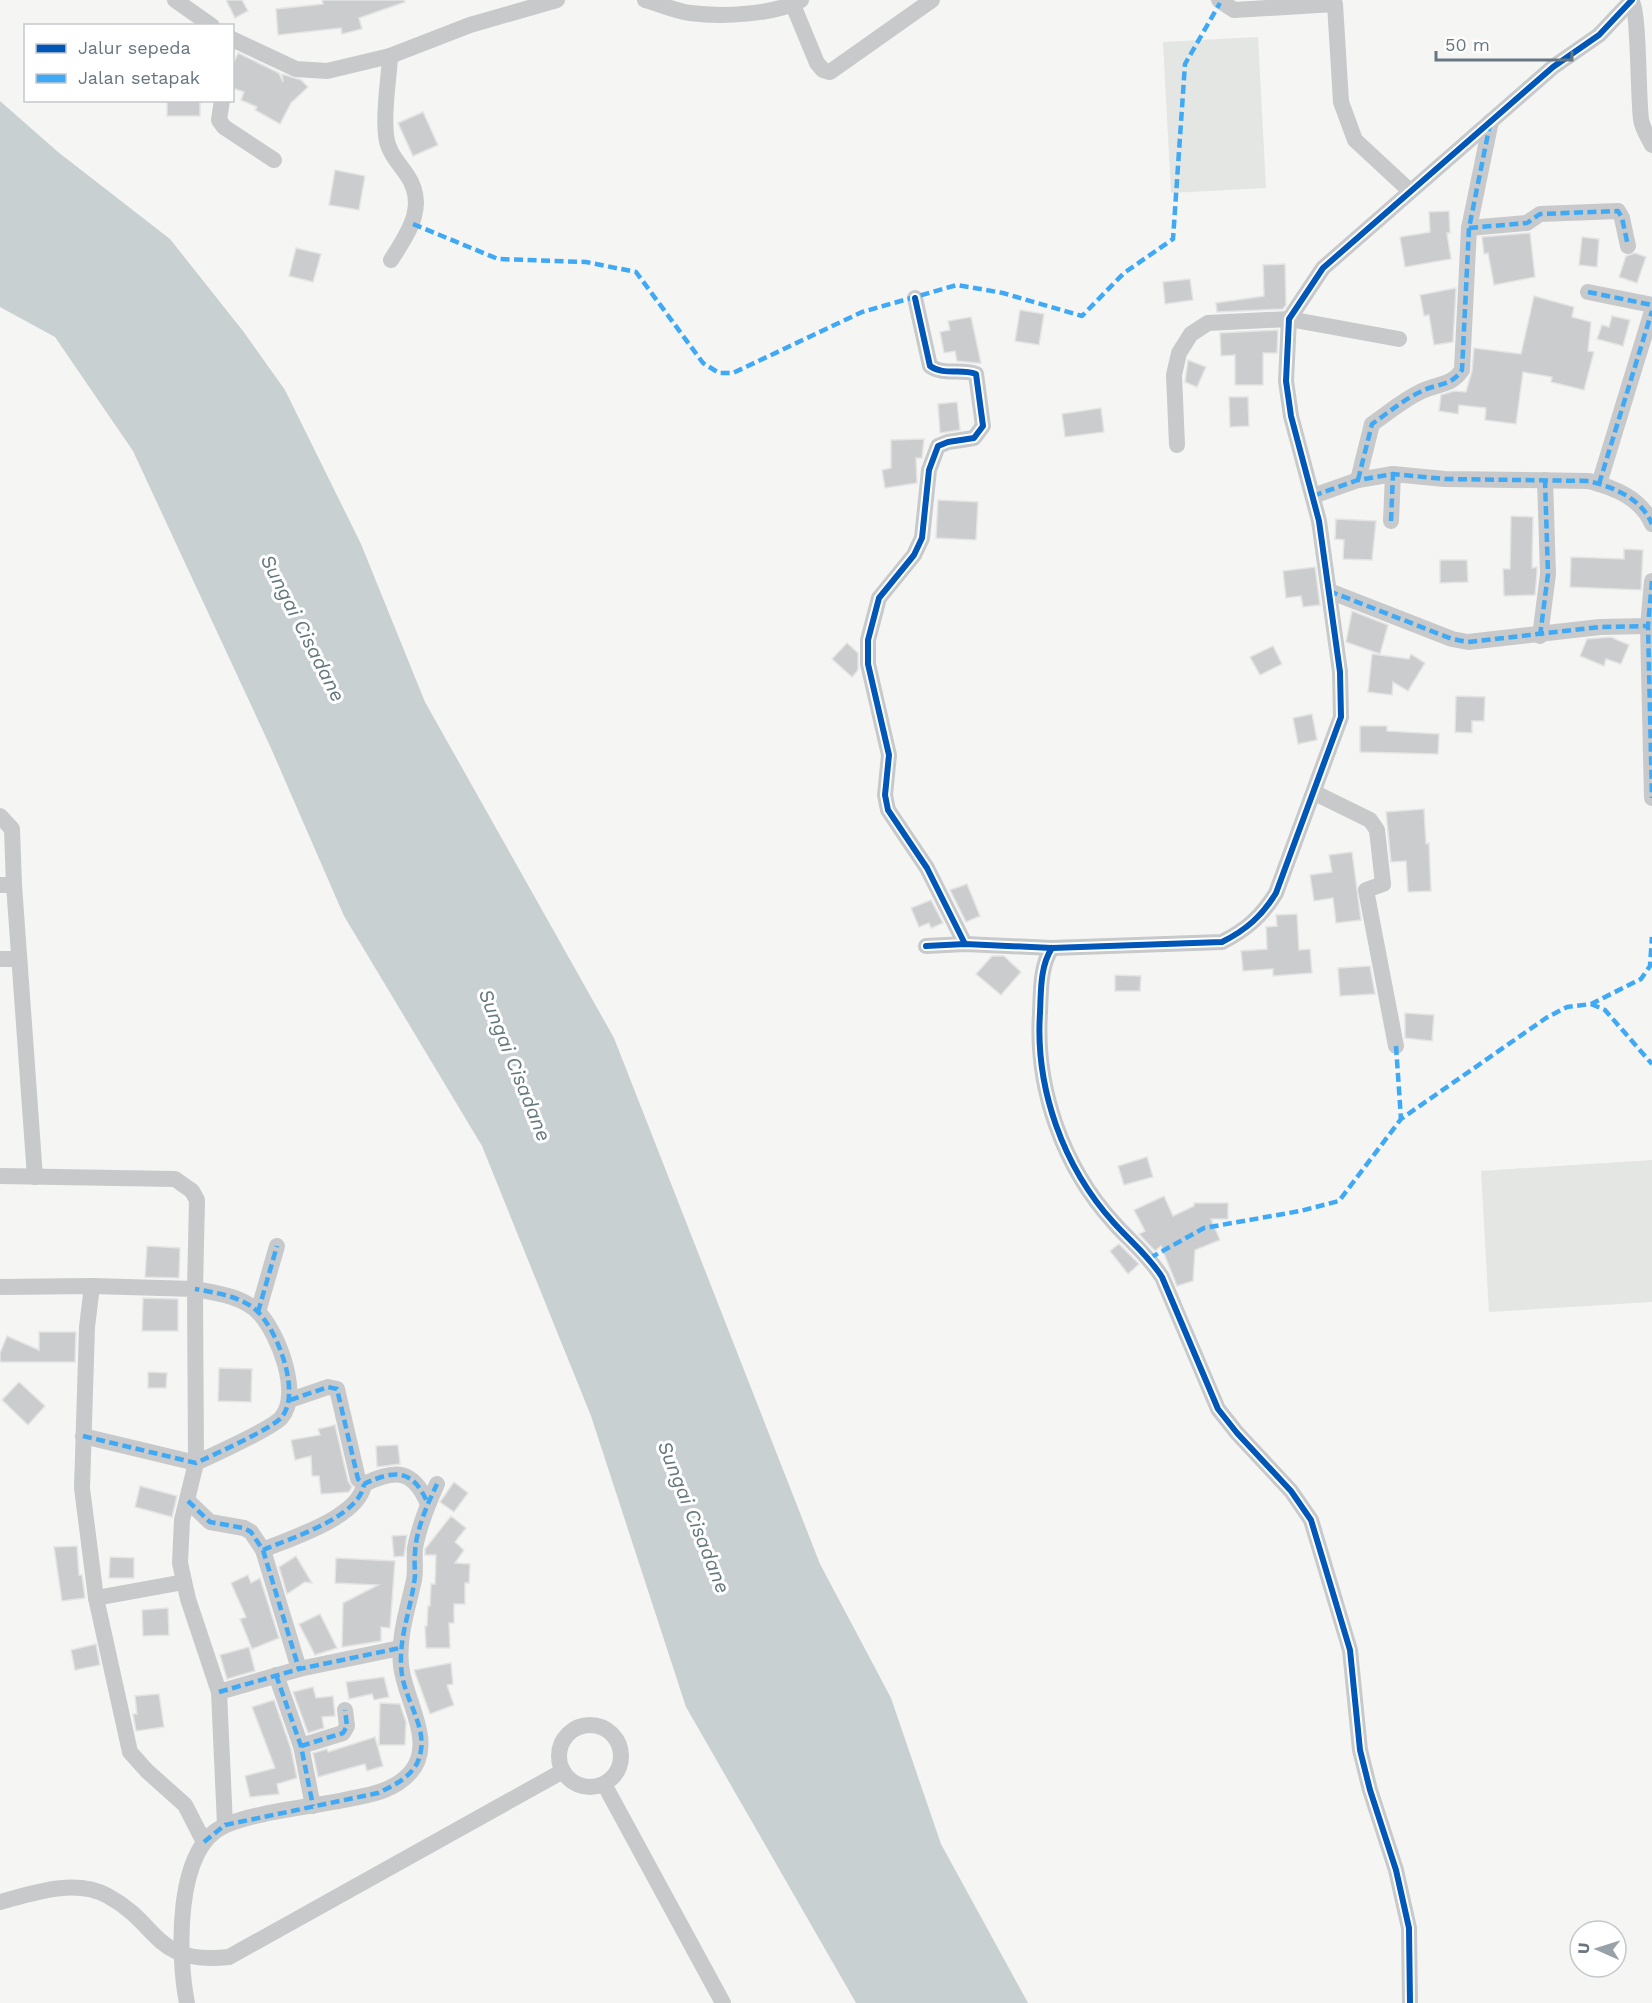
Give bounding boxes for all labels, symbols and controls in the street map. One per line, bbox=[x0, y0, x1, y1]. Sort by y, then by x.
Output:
legend bbox=[24, 24, 234, 102]
scale bar bbox=[1436, 24, 1572, 62]
text: 50 m bbox=[1445, 34, 1490, 55]
text: Jalur sepeda bbox=[78, 37, 191, 58]
text: Jalan setapak bbox=[78, 67, 200, 88]
water label: Sungai Cisadane bbox=[256, 550, 350, 706]
water label: Sungai Cisadane bbox=[474, 985, 556, 1145]
water label: Sungai Cisadane bbox=[653, 1437, 735, 1597]
north arrow bbox=[1568, 1919, 1628, 1979]
text: U bbox=[1574, 1942, 1593, 1954]

